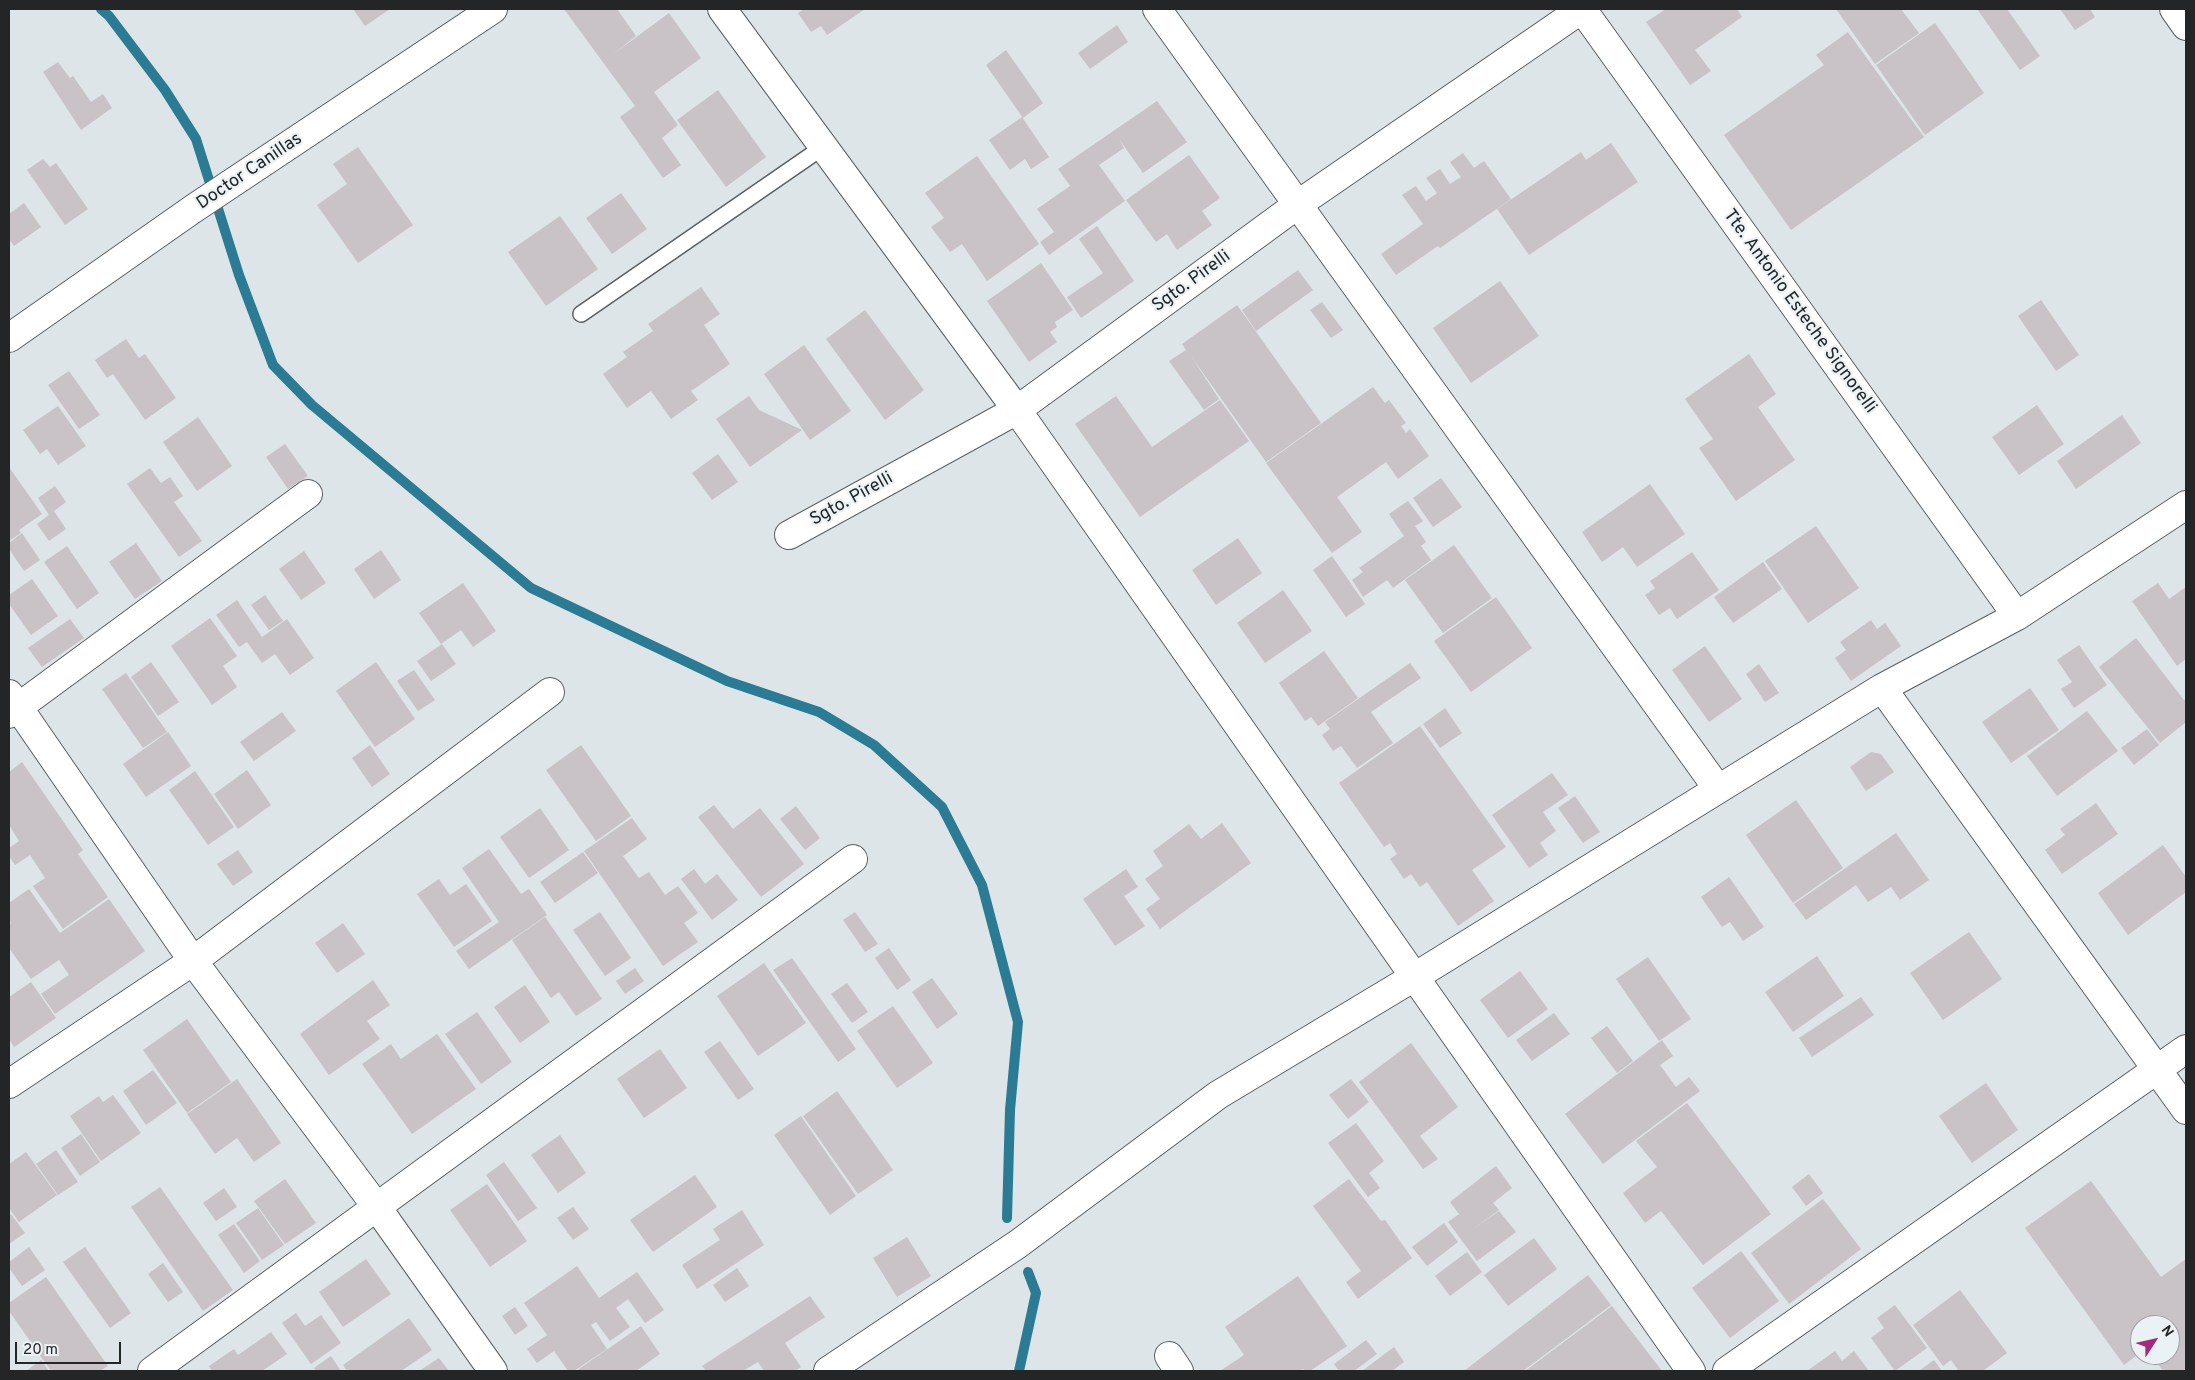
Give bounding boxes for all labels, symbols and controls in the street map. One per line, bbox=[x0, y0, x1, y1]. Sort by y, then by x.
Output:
street label: Doctor Canillas bbox=[193, 129, 307, 215]
street label: Tte. Antonio Esteche Signorelli bbox=[1718, 206, 1880, 418]
street label: Sgto. Pirelli bbox=[1149, 246, 1235, 318]
street label: Sgto. Pirelli bbox=[807, 468, 897, 532]
north arrow bbox=[2130, 1315, 2180, 1365]
text: N bbox=[2157, 1323, 2177, 1341]
scale bar bbox=[18, 1332, 124, 1364]
text: 20 m bbox=[23, 1341, 58, 1360]

